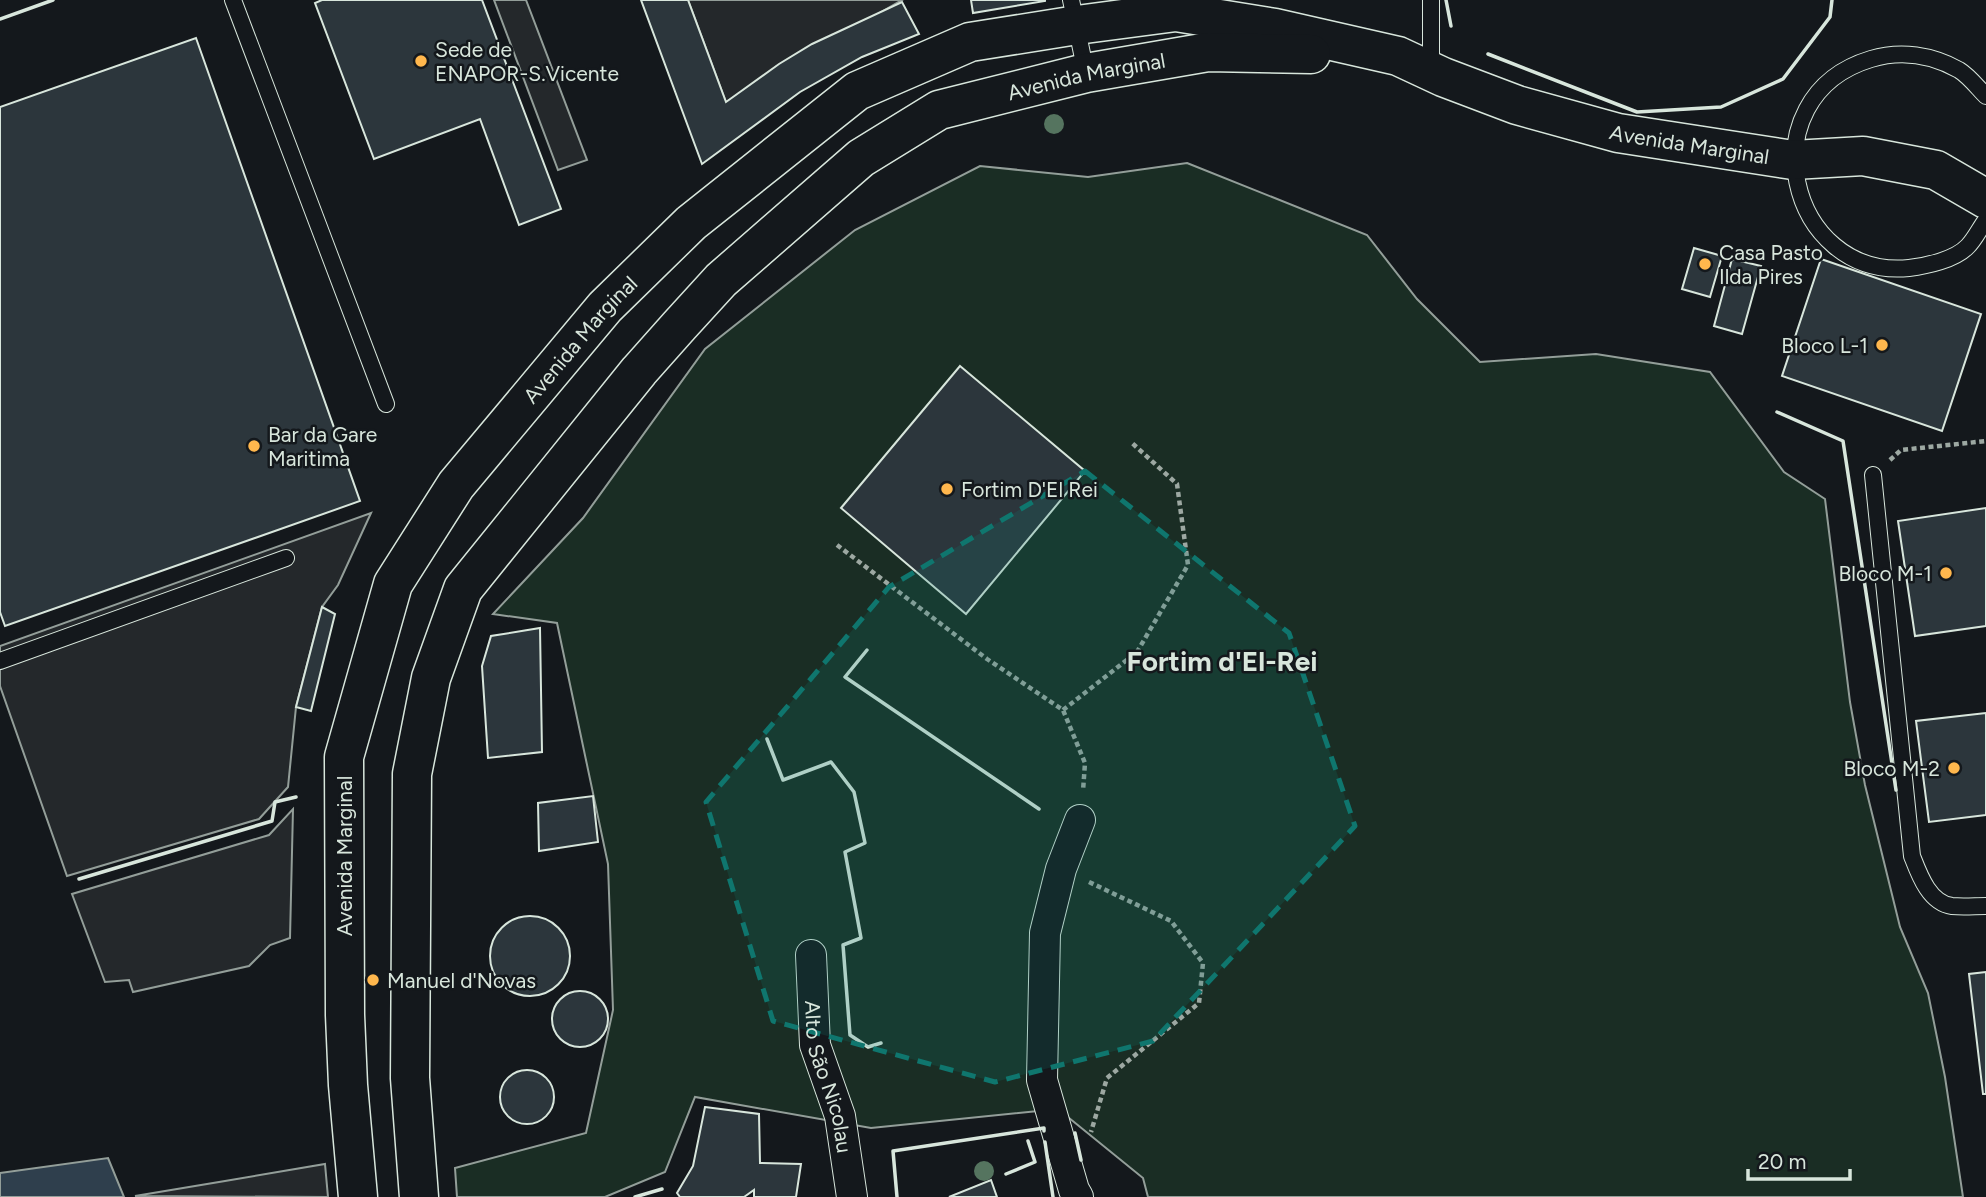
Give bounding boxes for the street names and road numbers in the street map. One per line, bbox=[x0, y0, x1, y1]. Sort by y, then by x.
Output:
street label: Avenida Marginal bbox=[1005, 47, 1167, 105]
street label: Avenida Marginal bbox=[1607, 119, 1771, 169]
street label: Avenida Marginal bbox=[518, 270, 642, 408]
street label: Avenida Marginal bbox=[332, 776, 357, 936]
street label: Alto São Nicolau bbox=[801, 1000, 858, 1154]

